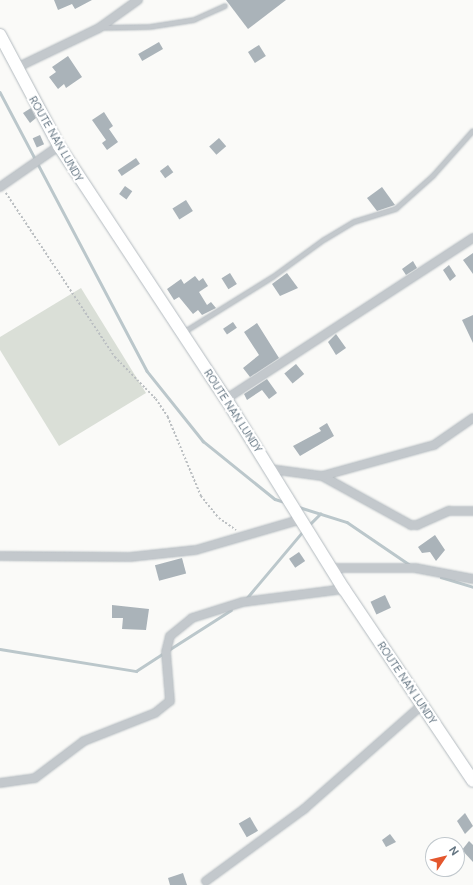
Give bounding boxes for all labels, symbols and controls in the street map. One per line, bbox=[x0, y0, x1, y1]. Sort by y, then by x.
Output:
street label: ROUTE NAN LUNDY bbox=[26, 94, 86, 184]
street label: ROUTE NAN LUNDY bbox=[201, 367, 265, 455]
street label: ROUTE NAN LUNDY bbox=[374, 639, 440, 727]
north arrow bbox=[425, 837, 465, 877]
text: N bbox=[446, 843, 462, 858]

